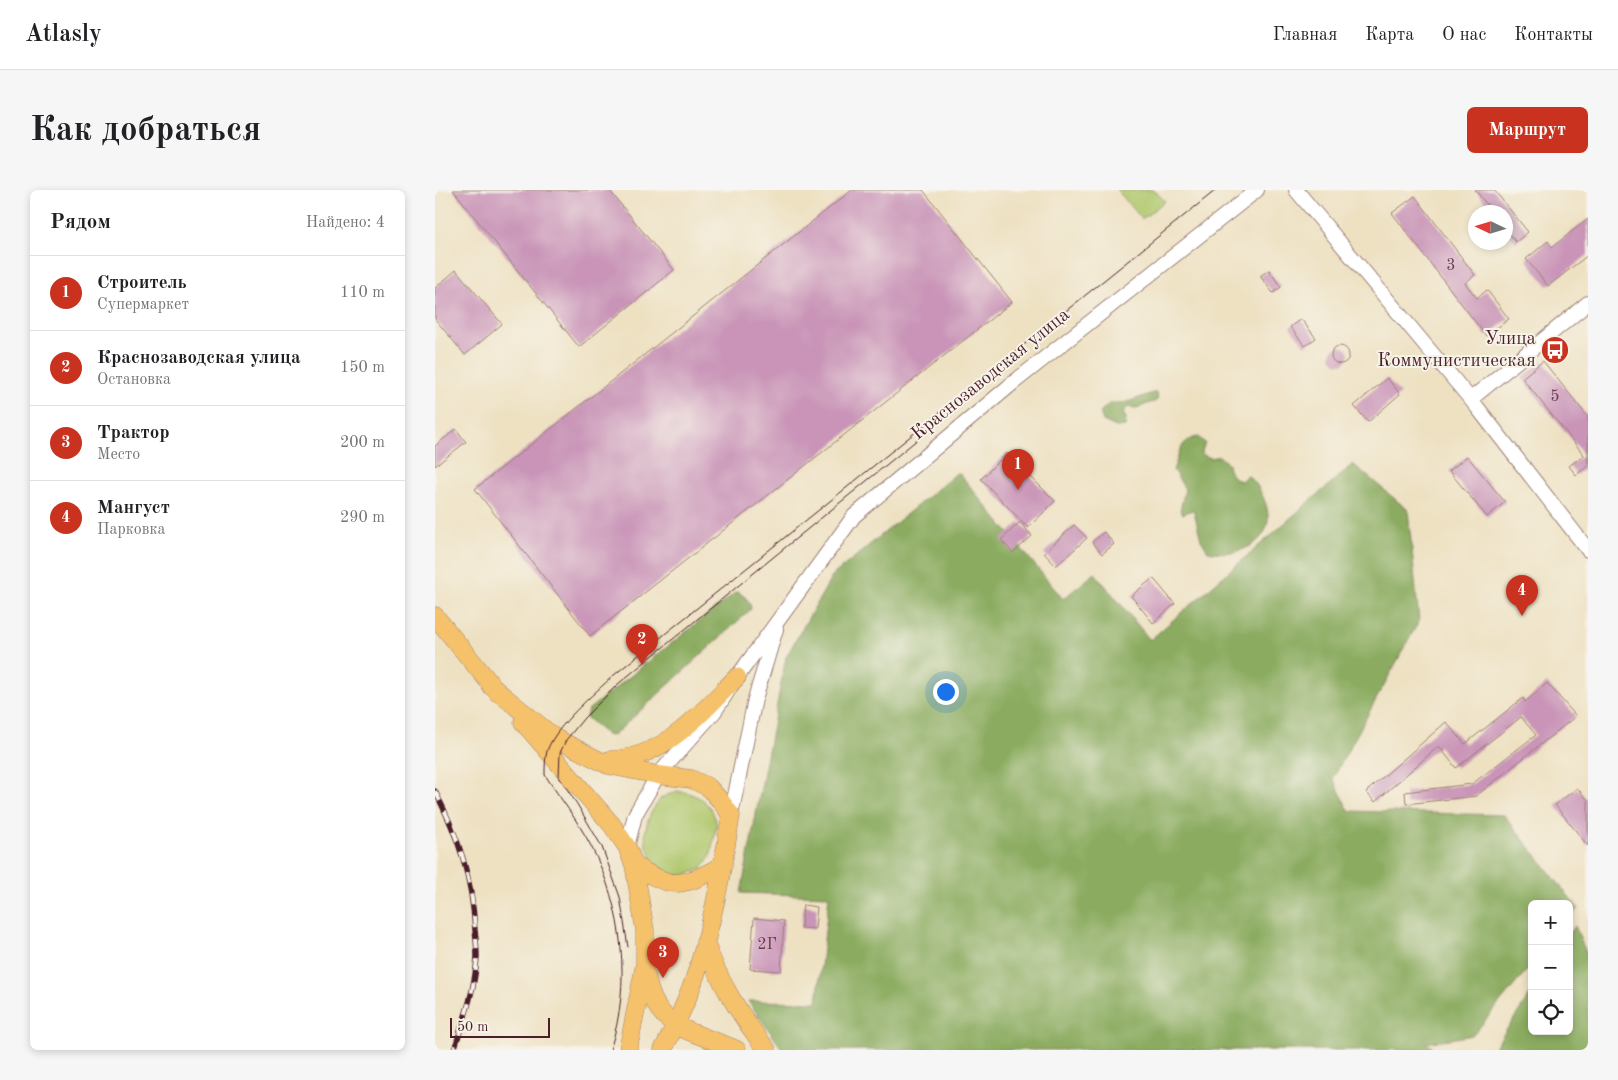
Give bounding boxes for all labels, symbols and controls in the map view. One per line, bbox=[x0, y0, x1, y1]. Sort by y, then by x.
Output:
text: Atlasly bbox=[25, 23, 102, 47]
text: Главная bbox=[1273, 26, 1337, 44]
text: Карта bbox=[1365, 26, 1414, 44]
text: О нас bbox=[1442, 26, 1486, 44]
text: Контакты bbox=[1514, 26, 1593, 44]
button: Маршрут bbox=[1467, 107, 1588, 153]
text: Как добраться bbox=[30, 113, 261, 148]
north arrow bbox=[1468, 205, 1513, 250]
text: Рядом bbox=[50, 212, 111, 233]
text: Найдено: 4 bbox=[306, 215, 385, 231]
house number: 3 bbox=[1446, 258, 1456, 274]
text: Строитель bbox=[97, 274, 187, 293]
text: 1 bbox=[61, 285, 71, 301]
text: 110 m bbox=[340, 285, 385, 301]
text: Супермаркет bbox=[97, 297, 189, 313]
street label: Краснозаводская улица bbox=[908, 305, 1074, 444]
place label: Улица Коммунистическая bbox=[1377, 330, 1537, 371]
bus stop icon: Улица Коммунистическая bbox=[1540, 335, 1570, 365]
text: Краснозаводская улица bbox=[97, 349, 301, 368]
text: 2 bbox=[61, 360, 71, 376]
text: 150 m bbox=[340, 360, 385, 376]
text: Остановка bbox=[97, 372, 171, 388]
house number: 5 bbox=[1550, 389, 1560, 405]
text: Трактор bbox=[97, 424, 170, 443]
text: 3 bbox=[61, 435, 71, 451]
text: 200 m bbox=[340, 435, 385, 451]
text: Место bbox=[97, 447, 140, 463]
pin: 1 bbox=[1002, 449, 1034, 490]
text: Мангуст bbox=[97, 499, 170, 518]
text: 4 bbox=[61, 510, 71, 526]
text: 290 m bbox=[340, 510, 385, 526]
text: Парковка bbox=[97, 522, 165, 538]
pin: 4 bbox=[1506, 575, 1538, 616]
pin: 2 bbox=[626, 624, 658, 665]
your location bbox=[933, 679, 959, 705]
map controls bbox=[1528, 900, 1573, 1035]
button: + bbox=[1528, 900, 1573, 945]
pin: 3 bbox=[647, 937, 679, 978]
house number: 2Г bbox=[757, 937, 777, 953]
button: − bbox=[1528, 945, 1573, 990]
button: locate bbox=[1528, 990, 1573, 1035]
scale bar bbox=[450, 1015, 550, 1038]
text: 50 m bbox=[457, 1020, 488, 1034]

